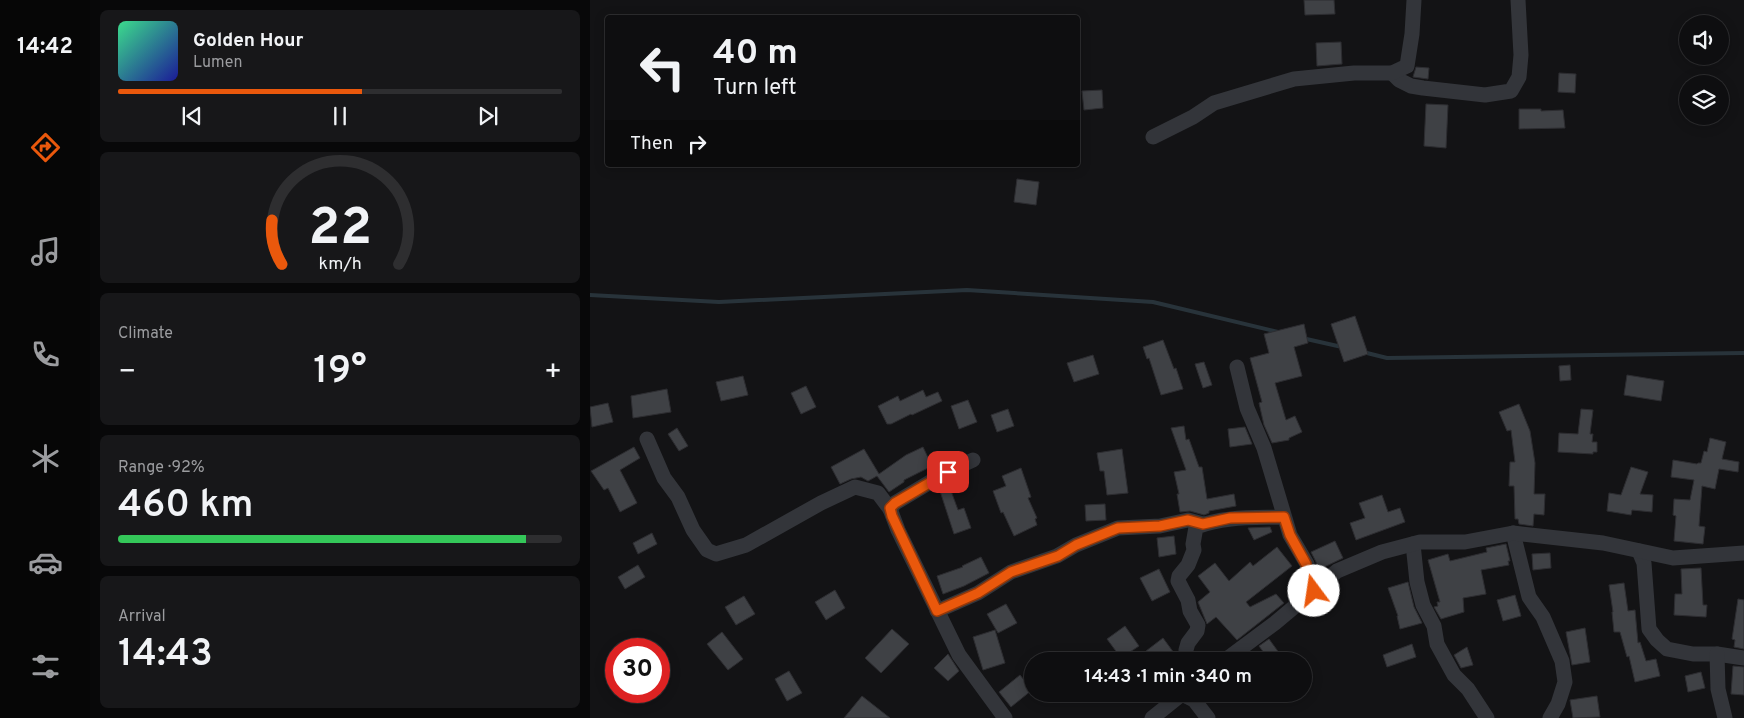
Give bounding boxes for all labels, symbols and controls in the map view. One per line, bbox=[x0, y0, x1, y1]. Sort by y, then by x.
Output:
map controls bbox=[1679, 15, 1729, 125]
button: sound bbox=[1679, 15, 1729, 65]
text: Golden Hour bbox=[193, 29, 304, 53]
text: 40 m bbox=[713, 32, 798, 76]
text: 14:42 bbox=[17, 34, 73, 61]
icon: left bbox=[630, 35, 695, 100]
text: Lumen bbox=[193, 53, 243, 73]
text: Turn left bbox=[713, 75, 796, 102]
button: layers bbox=[1679, 75, 1729, 125]
icon: previous bbox=[178, 102, 206, 130]
icon: pause bbox=[326, 102, 354, 130]
icon: next bbox=[474, 102, 502, 130]
icon: directions bbox=[28, 130, 63, 165]
icon: right bbox=[683, 130, 711, 158]
text: Then bbox=[630, 132, 673, 156]
text: 22 bbox=[308, 197, 372, 263]
icon: music bbox=[28, 234, 63, 269]
text: km/h bbox=[318, 253, 362, 276]
text: Climate bbox=[118, 324, 173, 344]
icon: phone bbox=[28, 337, 63, 372]
text: 19° bbox=[313, 348, 367, 397]
text: − bbox=[118, 355, 136, 391]
text: + bbox=[544, 355, 562, 391]
icon: climate bbox=[28, 441, 63, 476]
pin bbox=[927, 451, 969, 493]
text: Range · 92% bbox=[118, 458, 205, 478]
icon: arrive bbox=[934, 458, 962, 486]
text: 460 km bbox=[118, 482, 253, 531]
icon: car bbox=[28, 545, 63, 580]
position arrow bbox=[1287, 564, 1339, 616]
text: Arrival bbox=[118, 607, 166, 627]
text: 14:43 bbox=[118, 631, 213, 680]
speed limit sign: 30 bbox=[605, 638, 670, 703]
icon: filters bbox=[28, 649, 63, 684]
text: 14:43 · 1 min · 340 m bbox=[1084, 665, 1252, 689]

